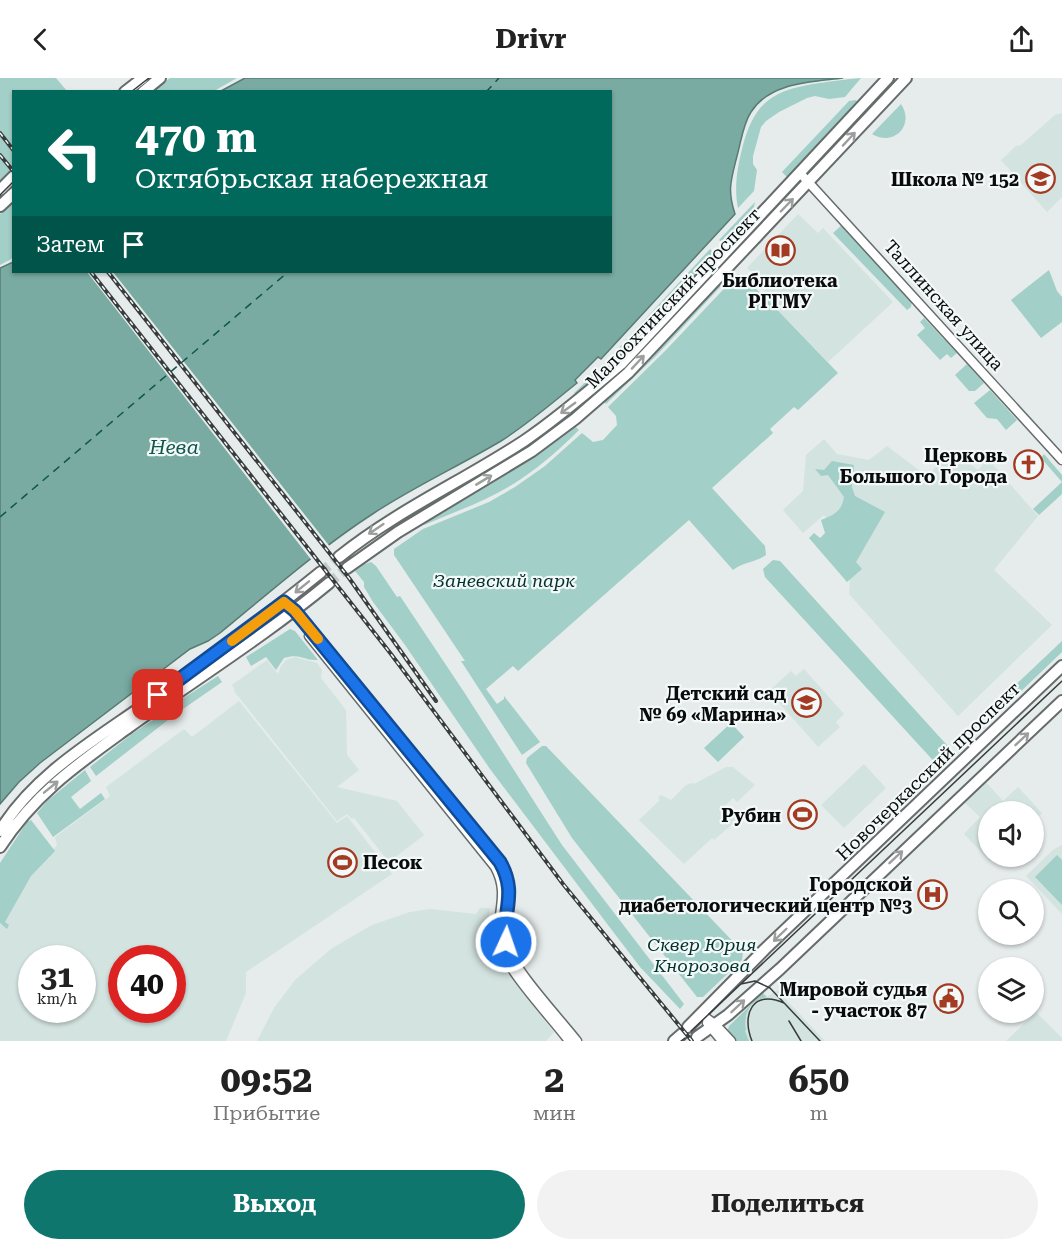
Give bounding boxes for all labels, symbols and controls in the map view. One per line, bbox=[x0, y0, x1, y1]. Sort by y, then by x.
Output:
icon: back bbox=[24, 23, 57, 56]
text: Drivr bbox=[495, 23, 567, 55]
icon: share bbox=[1005, 23, 1038, 56]
text: 470 m bbox=[135, 113, 257, 162]
icon: left bbox=[36, 114, 114, 192]
one-way arrow bbox=[842, 132, 856, 147]
text: Октябрьская набережная bbox=[135, 163, 488, 195]
school or university icon: Школа № 152 bbox=[1024, 163, 1056, 195]
place label: Школа № 152 bbox=[891, 169, 1019, 190]
one-way arrow bbox=[779, 198, 794, 213]
street label: Малоохтинский проспект bbox=[581, 204, 765, 392]
icon: arrive bbox=[117, 228, 150, 261]
text: Затем bbox=[36, 232, 105, 257]
library icon: Библиотека РГГМУ bbox=[764, 235, 796, 267]
street label: Таллинская улица bbox=[880, 236, 1008, 375]
place label: Библиотека РГГМУ bbox=[722, 270, 838, 312]
one-way arrow bbox=[631, 355, 646, 370]
one-way arrow bbox=[560, 402, 576, 415]
water label: Нева bbox=[148, 435, 199, 459]
place label: Церковь Большого Города bbox=[840, 445, 1007, 487]
church icon: Церковь Большого Города bbox=[1012, 449, 1044, 481]
one-way arrow bbox=[475, 474, 492, 486]
one-way arrow bbox=[369, 523, 385, 535]
park label: Заневский парк bbox=[433, 570, 575, 591]
one-way arrow bbox=[295, 580, 311, 593]
pin bbox=[132, 669, 183, 720]
icon: arrive bbox=[141, 678, 174, 711]
street label: Новочеркасский проспект bbox=[832, 678, 1024, 864]
place label: Детский сад № 69 «Марина» bbox=[639, 683, 786, 725]
school or university icon: Детский сад № 69 «Марина» bbox=[791, 687, 823, 719]
one-way arrow bbox=[1014, 731, 1029, 746]
one-way arrow bbox=[43, 780, 59, 793]
sports icon: Рубин bbox=[786, 799, 818, 831]
map controls bbox=[978, 801, 1044, 1023]
button: sound bbox=[978, 801, 1044, 867]
place label: Рубин bbox=[721, 805, 781, 826]
sports icon: Песок bbox=[326, 846, 358, 878]
one-way arrow bbox=[889, 850, 904, 865]
place label: Песок bbox=[363, 852, 423, 873]
place label: Городской диабетологический центр №3 bbox=[619, 874, 912, 916]
hospital icon: Городской диабетологический центр №3 bbox=[917, 878, 949, 910]
button: search bbox=[978, 879, 1044, 945]
position arrow bbox=[474, 910, 538, 974]
one-way arrow bbox=[772, 928, 787, 942]
park label: Сквер Юрия Кнорозова bbox=[647, 934, 757, 976]
speed limit sign: 40 bbox=[108, 945, 186, 1023]
button: layers bbox=[978, 957, 1044, 1023]
text: 31 bbox=[40, 959, 74, 994]
place label: Мировой судья - участок 87 bbox=[780, 979, 927, 1021]
public building icon: Мировой судья - участок 87 bbox=[932, 983, 964, 1015]
text: km/h bbox=[37, 990, 77, 1008]
one-way arrow bbox=[731, 998, 746, 1013]
text: 09:52 bbox=[221, 1059, 312, 1101]
text: 2 bbox=[544, 1059, 564, 1101]
text: 650 bbox=[789, 1059, 849, 1101]
text: Прибытие bbox=[213, 1101, 320, 1125]
text: мин bbox=[533, 1101, 576, 1125]
text: m bbox=[810, 1101, 828, 1125]
button: Выход bbox=[24, 1170, 525, 1239]
button: Поделиться bbox=[537, 1170, 1038, 1239]

